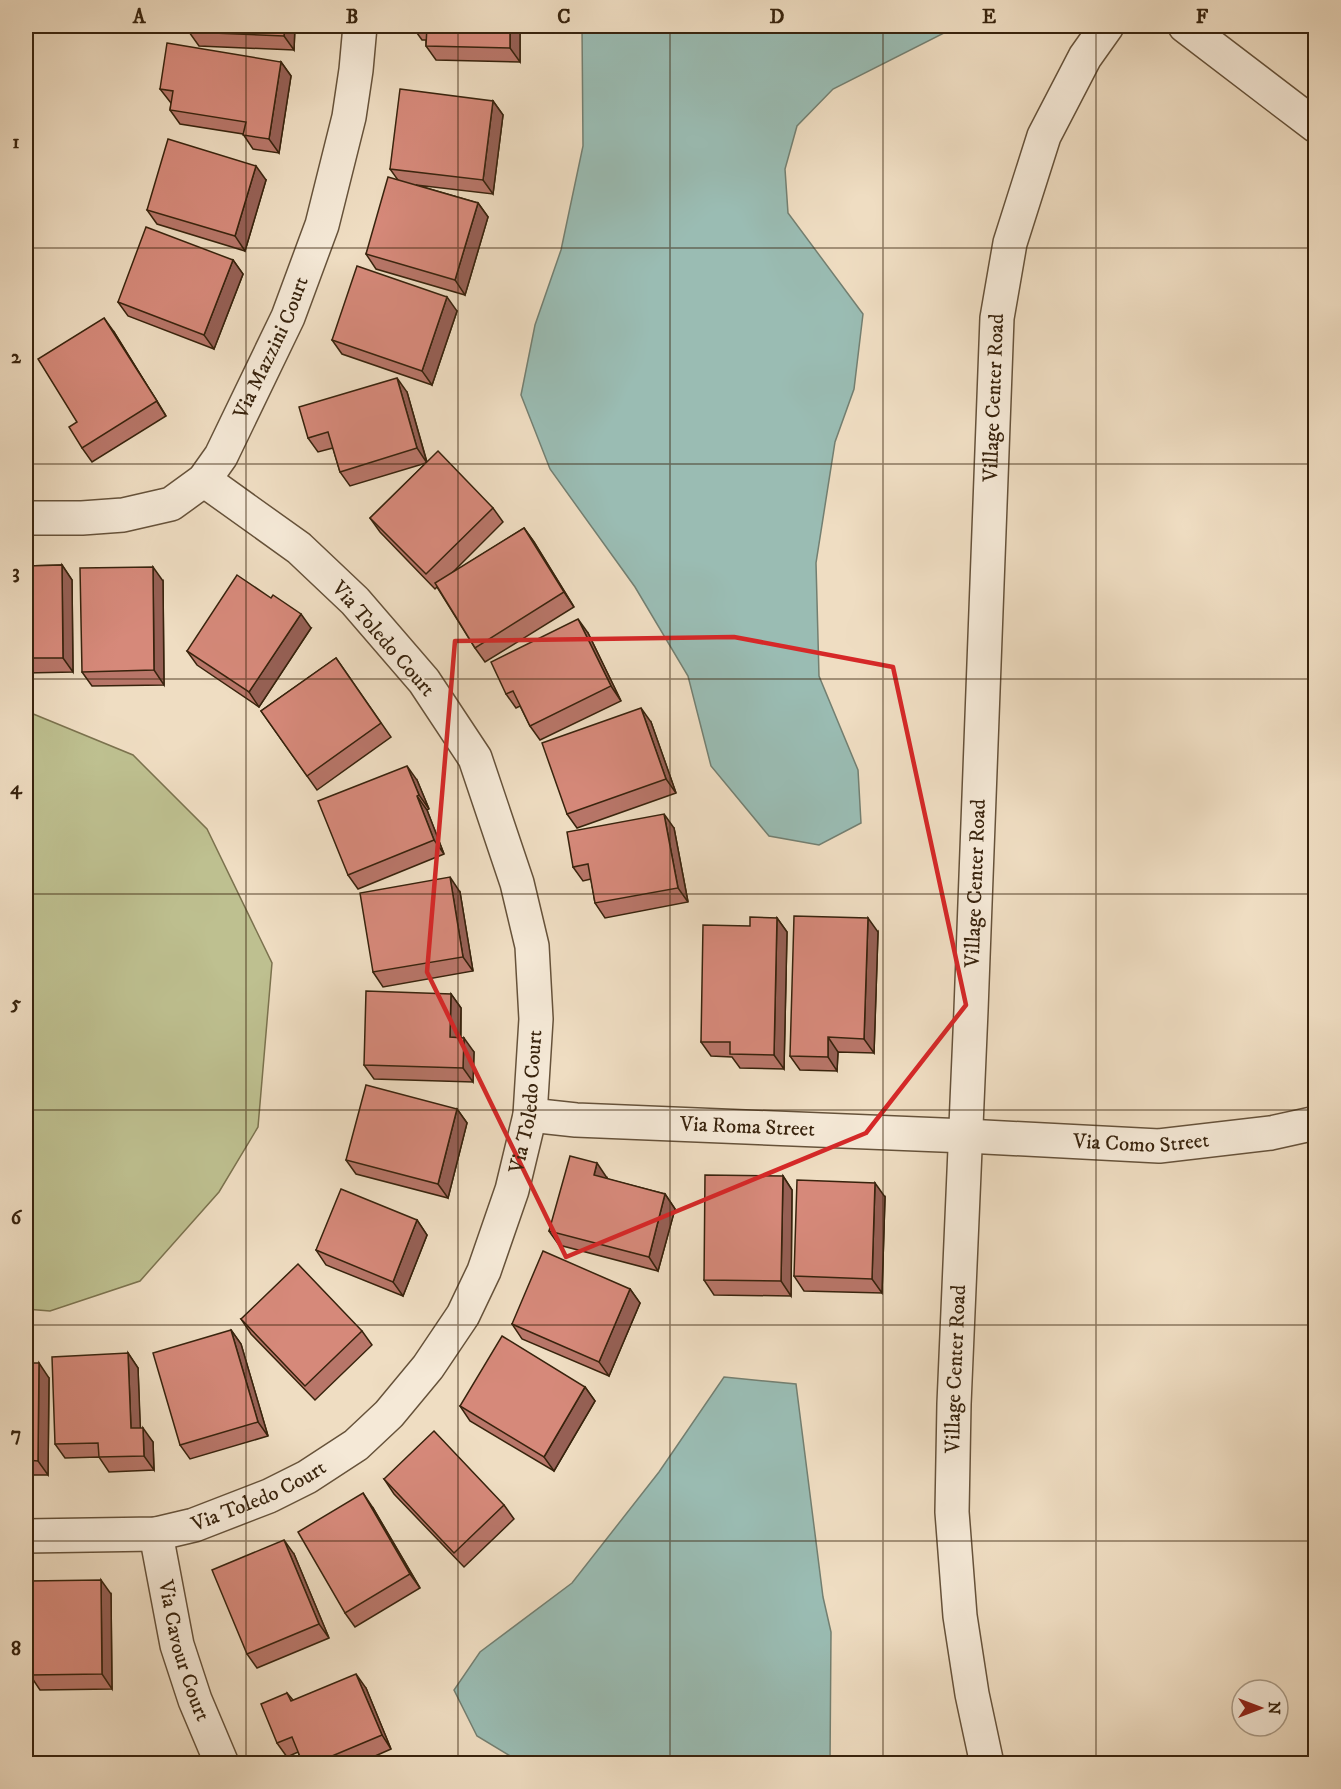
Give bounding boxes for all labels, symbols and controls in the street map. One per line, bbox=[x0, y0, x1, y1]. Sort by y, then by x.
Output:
text: A bbox=[132, 5, 147, 30]
text: B bbox=[346, 5, 358, 30]
text: C bbox=[557, 5, 571, 30]
text: D bbox=[770, 5, 785, 30]
text: E bbox=[982, 5, 996, 30]
text: F bbox=[1196, 5, 1209, 30]
text: 1 bbox=[12, 130, 20, 155]
street label: Via Mazzini Court bbox=[227, 273, 315, 424]
street label: Village Center Road bbox=[978, 312, 1010, 483]
text: 2 bbox=[11, 345, 22, 370]
text: 3 bbox=[12, 560, 20, 585]
street label: Via Toledo Court bbox=[325, 575, 440, 702]
text: 4 bbox=[10, 776, 23, 801]
street label: Village Center Road bbox=[960, 798, 992, 969]
text: 5 bbox=[10, 991, 21, 1016]
street label: Via Toledo Court bbox=[503, 1029, 548, 1177]
street label: Via Roma Street bbox=[679, 1111, 816, 1143]
street label: Via Como Street bbox=[1071, 1127, 1211, 1159]
text: 6 bbox=[11, 1206, 23, 1231]
street label: Village Center Road bbox=[940, 1284, 972, 1454]
text: 7 bbox=[11, 1422, 21, 1447]
street label: Via Toledo Court bbox=[187, 1455, 331, 1538]
street label: Via Cavour Court bbox=[152, 1577, 216, 1726]
text: 8 bbox=[11, 1637, 21, 1662]
north arrow bbox=[1230, 1678, 1290, 1738]
text: N bbox=[1264, 1701, 1284, 1715]

